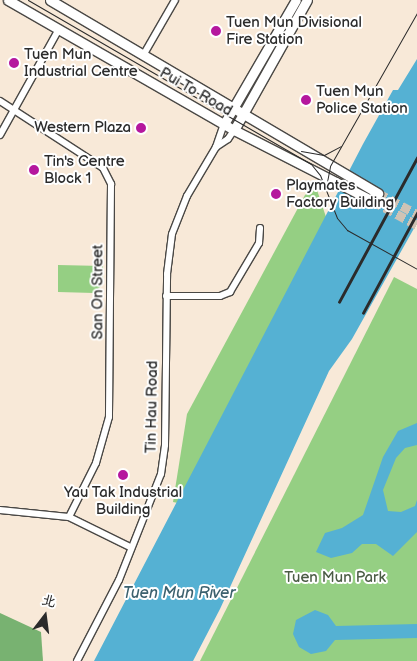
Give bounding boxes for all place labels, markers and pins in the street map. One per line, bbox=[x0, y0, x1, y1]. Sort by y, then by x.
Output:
place label: Tuen Mun Divisional Fire Station bbox=[226, 13, 362, 48]
marker: Tuen Mun Divisional Fire Station bbox=[210, 25, 222, 37]
place label: Tuen Mun Industrial Centre bbox=[24, 45, 138, 80]
marker: Tuen Mun Industrial Centre bbox=[8, 57, 20, 69]
place label: Tuen Mun Police Station bbox=[316, 82, 408, 117]
marker: Tuen Mun Police Station bbox=[300, 94, 312, 106]
place label: Western Plaza bbox=[34, 119, 131, 137]
marker: Western Plaza bbox=[135, 122, 147, 134]
place label: Tin's Centre Block 1 bbox=[44, 152, 125, 187]
marker: Tin's Centre Block 1 bbox=[28, 164, 40, 176]
place label: Playmates Factory Building bbox=[286, 176, 395, 211]
marker: Playmates Factory Building bbox=[270, 188, 282, 200]
marker: Yau Tak Industrial Building bbox=[117, 469, 129, 481]
place label: Yau Tak Industrial Building bbox=[64, 483, 182, 518]

